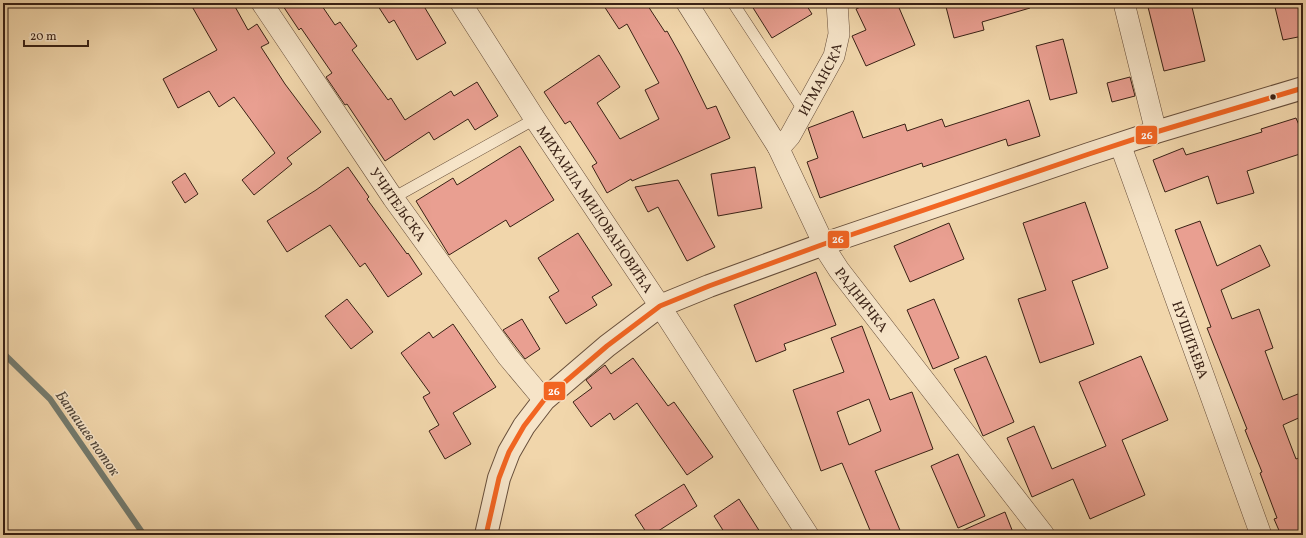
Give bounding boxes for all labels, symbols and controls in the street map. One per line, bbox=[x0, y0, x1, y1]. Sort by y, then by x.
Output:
scale bar bbox=[24, 22, 88, 48]
text: 20 m bbox=[30, 29, 57, 45]
street label: ИГМАНСКА bbox=[795, 41, 848, 120]
unlabelled marker bbox=[1268, 92, 1278, 102]
street label: МИХАИЛА МИЛОВАНОВИЋА bbox=[531, 123, 657, 298]
line badge: 26 bbox=[1135, 125, 1158, 145]
text: 26 bbox=[1141, 129, 1153, 144]
street label: УЧИТЕЉСКА bbox=[364, 164, 430, 246]
line badge: 26 bbox=[827, 230, 850, 249]
text: 26 bbox=[832, 233, 844, 248]
street label: РАДНИЧКА bbox=[829, 264, 892, 337]
street label: НУШИЋЕВА bbox=[1166, 299, 1212, 382]
line badge: 26 bbox=[543, 381, 566, 401]
text: 26 bbox=[548, 385, 560, 400]
water label: Баташев поток bbox=[49, 387, 125, 482]

